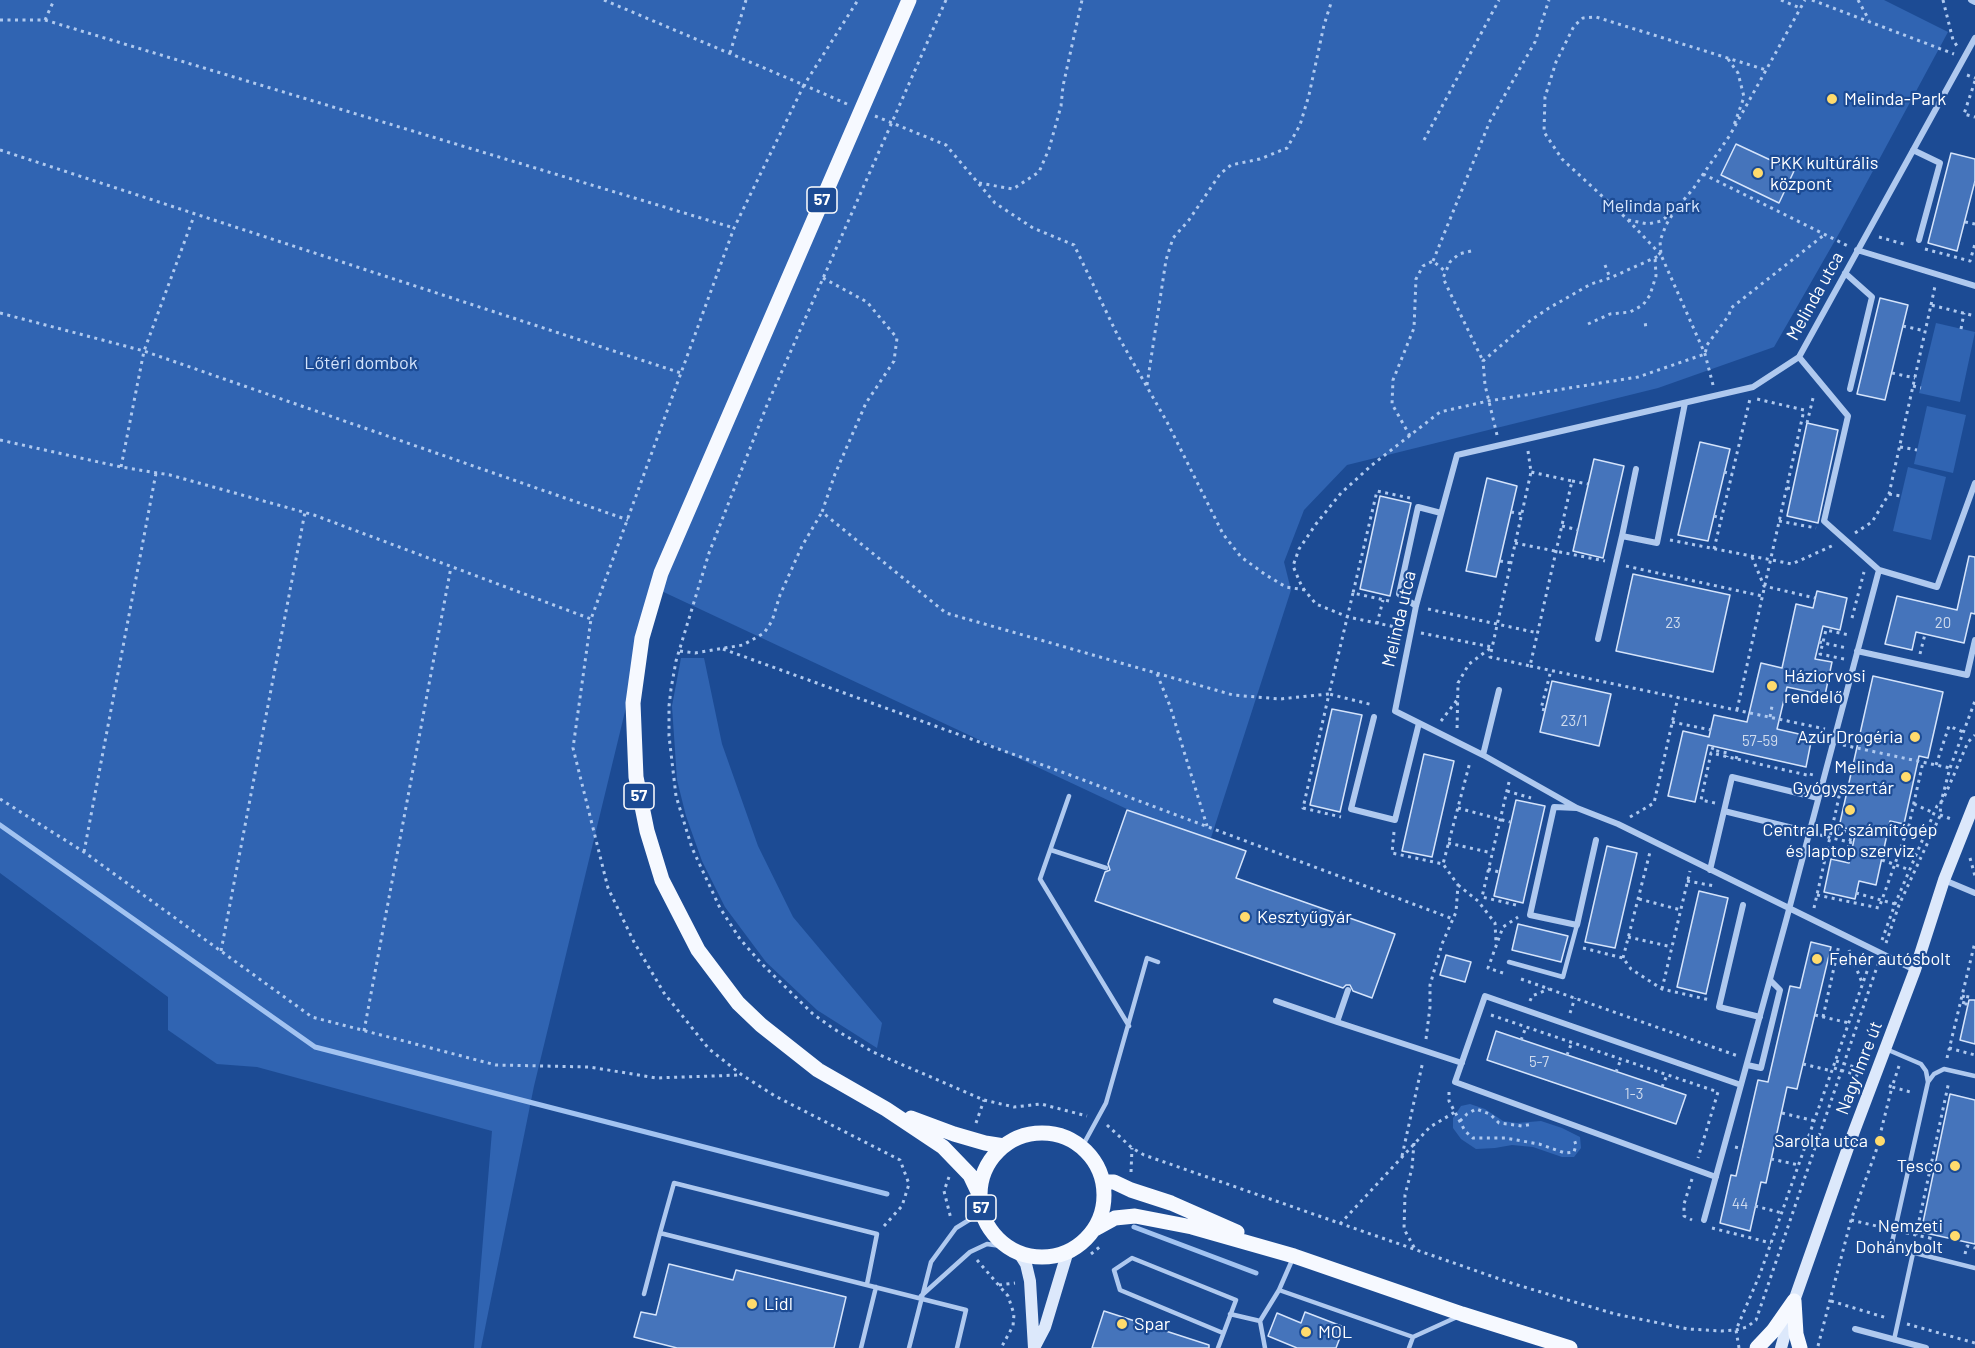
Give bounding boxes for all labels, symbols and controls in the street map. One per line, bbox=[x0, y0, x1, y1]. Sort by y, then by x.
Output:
place label: Melinda-Park bbox=[1844, 88, 1946, 110]
marker: Melinda-Park bbox=[1825, 92, 1839, 106]
place label: PKK kultúrális központ bbox=[1770, 152, 1878, 195]
marker: PKK kultúrális központ bbox=[1751, 166, 1765, 180]
road number: 57 bbox=[807, 187, 837, 213]
park label: Melinda park bbox=[1602, 195, 1700, 217]
street label: Melinda utca bbox=[1782, 248, 1848, 344]
park label: Lőtéri dombok bbox=[304, 352, 418, 374]
street label: Melinda utca bbox=[1377, 569, 1421, 669]
house number: 23 bbox=[1665, 614, 1681, 632]
house number: 20 bbox=[1935, 614, 1951, 632]
place label: Háziorvosi rendelő bbox=[1784, 665, 1866, 708]
marker: Háziorvosi rendelő bbox=[1765, 679, 1779, 693]
house number: 23/1 bbox=[1561, 712, 1587, 730]
place label: Azúr Drogéria bbox=[1797, 726, 1903, 748]
marker: Azúr Drogéria bbox=[1908, 730, 1922, 744]
house number: 57-59 bbox=[1742, 732, 1778, 750]
place label: Melinda Gyógyszertár bbox=[1793, 756, 1894, 798]
marker: Melinda Gyógyszertár bbox=[1899, 770, 1913, 784]
road number: 57 bbox=[624, 783, 654, 809]
marker: Central PC számítógép és laptop szerviz bbox=[1843, 803, 1857, 817]
place label: Central PC számítógép és laptop szerviz bbox=[1762, 819, 1938, 862]
place label: Kesztyűgyár bbox=[1257, 906, 1352, 928]
marker: Kesztyűgyár bbox=[1238, 910, 1252, 924]
place label: Fehér autósbolt bbox=[1829, 948, 1951, 970]
marker: Fehér autósbolt bbox=[1810, 952, 1824, 966]
street label: Nagy Imre út bbox=[1831, 1018, 1887, 1118]
house number: 5-7 bbox=[1529, 1053, 1549, 1071]
house number: 1-3 bbox=[1625, 1085, 1643, 1103]
place label: Sarolta utca bbox=[1774, 1130, 1868, 1152]
marker: Sarolta utca bbox=[1873, 1134, 1887, 1148]
place label: Tesco bbox=[1897, 1155, 1943, 1177]
marker: Tesco bbox=[1948, 1159, 1962, 1173]
road number: 57 bbox=[966, 1195, 996, 1221]
house number: 44 bbox=[1732, 1195, 1748, 1213]
place label: Nemzeti Dohánybolt bbox=[1855, 1215, 1943, 1258]
marker: Nemzeti Dohánybolt bbox=[1948, 1229, 1962, 1243]
place label: Lidl bbox=[764, 1293, 793, 1315]
marker: Lidl bbox=[745, 1297, 759, 1311]
place label: Spar bbox=[1134, 1313, 1170, 1335]
marker: Spar bbox=[1115, 1317, 1129, 1331]
place label: MOL bbox=[1318, 1321, 1352, 1343]
marker: MOL bbox=[1299, 1325, 1313, 1339]

